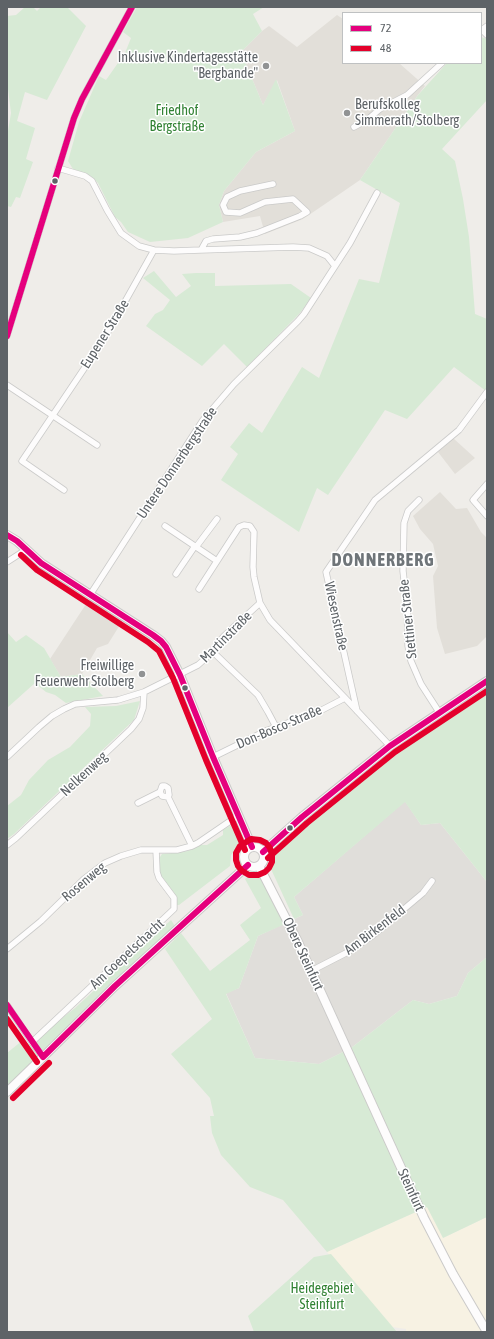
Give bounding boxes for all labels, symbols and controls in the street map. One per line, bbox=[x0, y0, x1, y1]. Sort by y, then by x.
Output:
legend bbox=[342, 12, 482, 64]
text: 72 bbox=[380, 21, 391, 35]
text: 48 bbox=[380, 41, 391, 55]
place label: Inklusive Kindertagesstätte "Bergbande" bbox=[118, 50, 258, 82]
marker: Inklusive Kindertagesstätte "Bergbande" bbox=[261, 61, 271, 71]
place label: Berufskolleg Simmerath/Stolberg bbox=[355, 97, 459, 130]
park label: Friedhof Bergstraße bbox=[150, 103, 204, 136]
marker: Berufskolleg Simmerath/Stolberg bbox=[342, 108, 352, 118]
unlabelled marker bbox=[50, 176, 60, 186]
street label: Eupener Straße bbox=[77, 296, 133, 372]
street label: Untere Donnerbergstraße bbox=[133, 404, 221, 522]
district label: DONNERBERG bbox=[331, 549, 435, 571]
street label: Stettiner Straße bbox=[395, 578, 421, 660]
street label: Wiesenstraße bbox=[320, 580, 352, 652]
street label: Martinstraße bbox=[197, 608, 255, 666]
place label: Freiwillige Feuerwehr Stolberg bbox=[35, 658, 134, 690]
marker: Freiwillige Feuerwehr Stolberg bbox=[137, 669, 147, 679]
unlabelled marker bbox=[180, 683, 190, 693]
street label: Don-Bosco-Straße bbox=[234, 701, 324, 753]
street label: Nelkenweg bbox=[57, 748, 111, 800]
unlabelled marker bbox=[285, 823, 295, 833]
street label: Rosenweg bbox=[59, 859, 109, 905]
street label: Am Birkenfeld bbox=[341, 902, 409, 958]
street label: Am Goepelschacht bbox=[86, 915, 168, 993]
street label: Obere Steinfurt bbox=[279, 915, 327, 993]
street label: Steinfurt bbox=[394, 1166, 428, 1214]
park label: Heidegebiet Steinfurt bbox=[290, 1281, 354, 1314]

